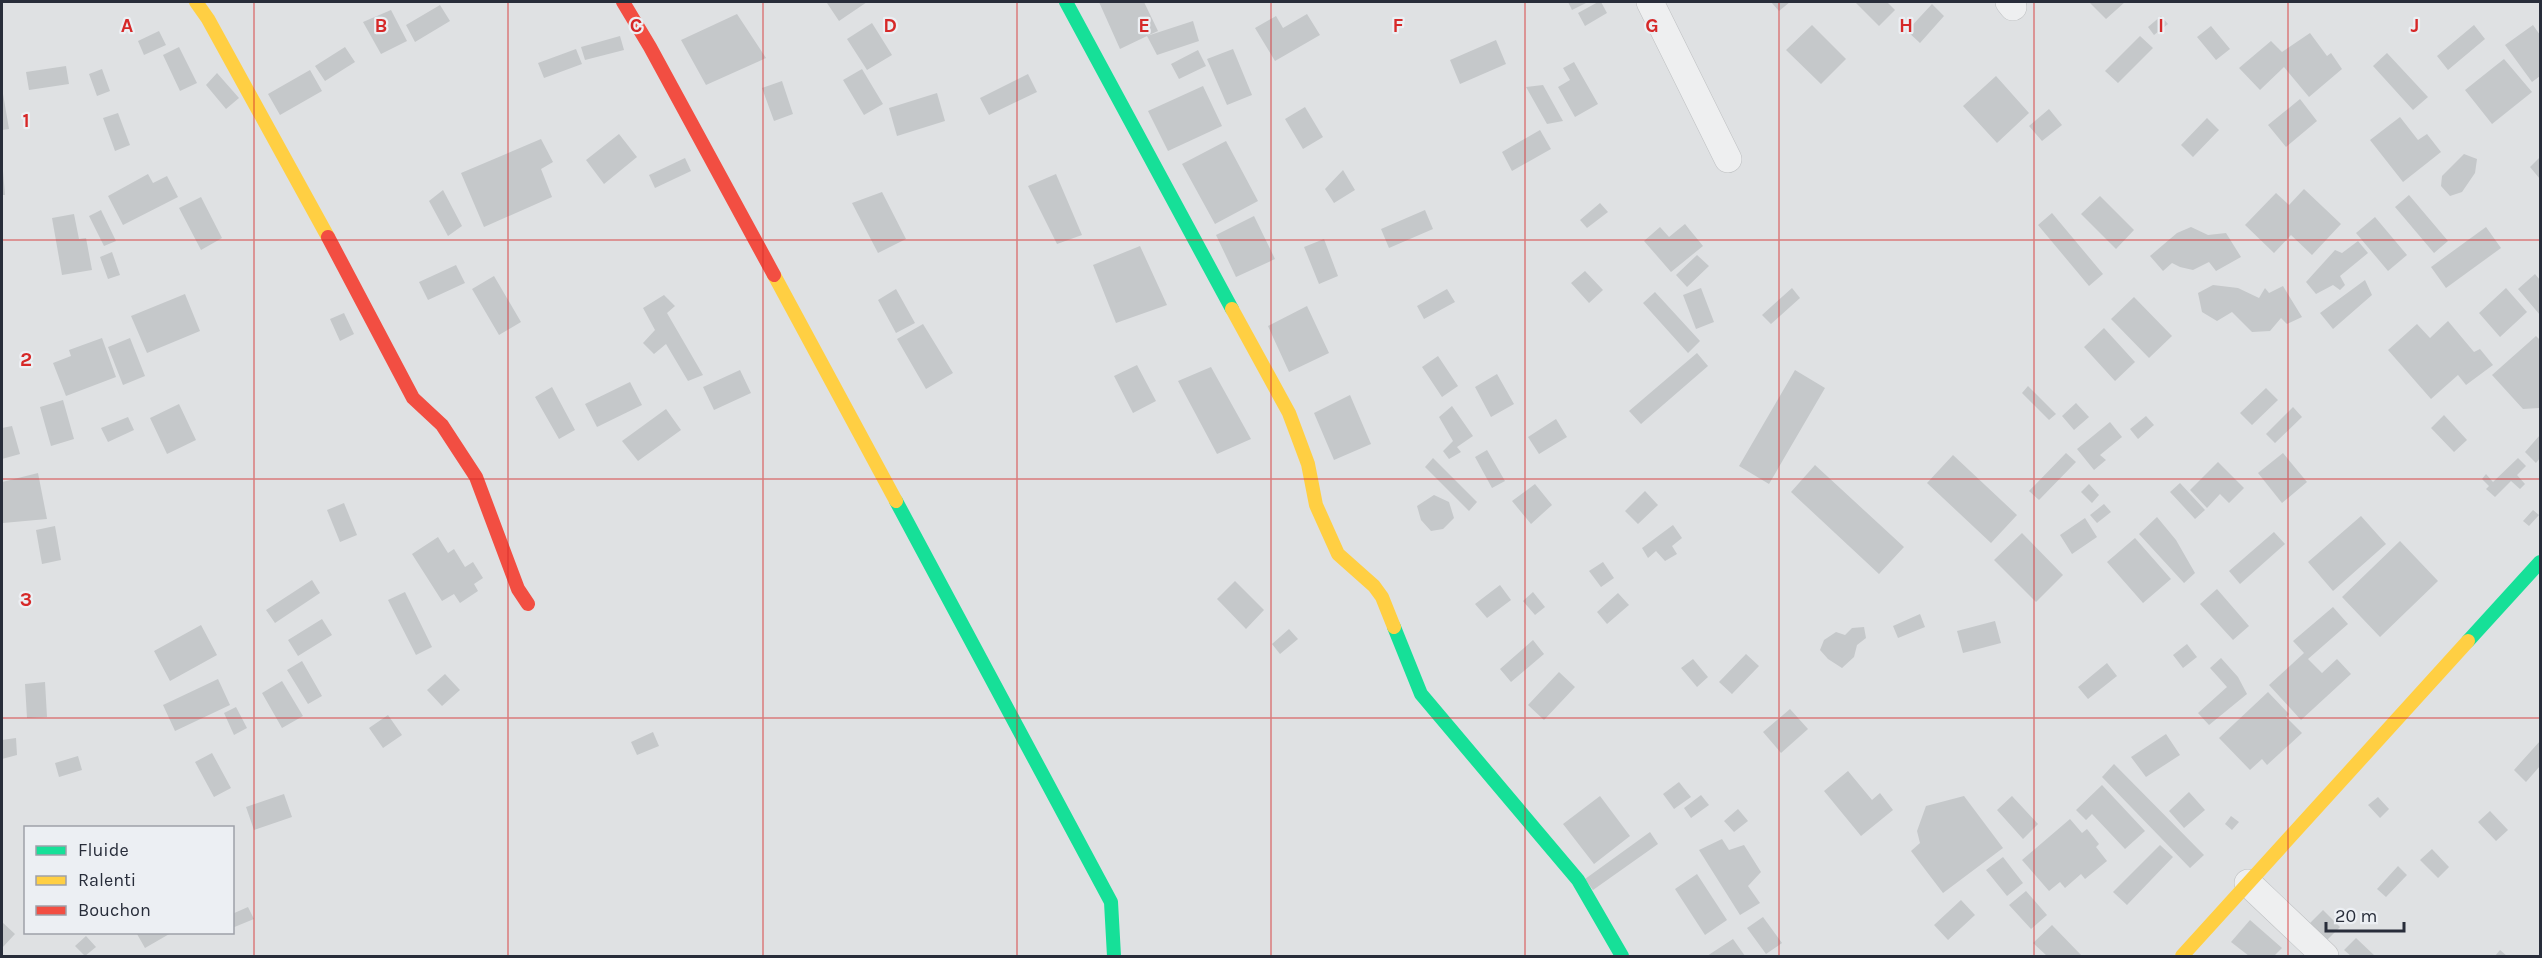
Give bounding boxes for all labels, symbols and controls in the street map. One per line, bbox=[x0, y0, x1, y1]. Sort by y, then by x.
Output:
text: A bbox=[121, 14, 134, 37]
text: B bbox=[375, 14, 387, 37]
text: C bbox=[630, 14, 642, 37]
text: D bbox=[883, 14, 897, 37]
text: E bbox=[1138, 14, 1150, 37]
text: F bbox=[1393, 14, 1404, 37]
text: G bbox=[1645, 14, 1659, 37]
text: H bbox=[1899, 14, 1913, 37]
text: I bbox=[2158, 14, 2164, 37]
text: J bbox=[2411, 14, 2419, 37]
text: 1 bbox=[22, 109, 30, 132]
text: 2 bbox=[20, 348, 32, 371]
text: 3 bbox=[20, 588, 32, 611]
legend bbox=[24, 826, 234, 934]
text: Fluide bbox=[78, 839, 129, 861]
text: Ralenti bbox=[78, 869, 136, 891]
scale bar bbox=[2326, 895, 2404, 933]
text: Bouchon bbox=[78, 899, 151, 921]
text: 20 m bbox=[2335, 905, 2377, 927]

